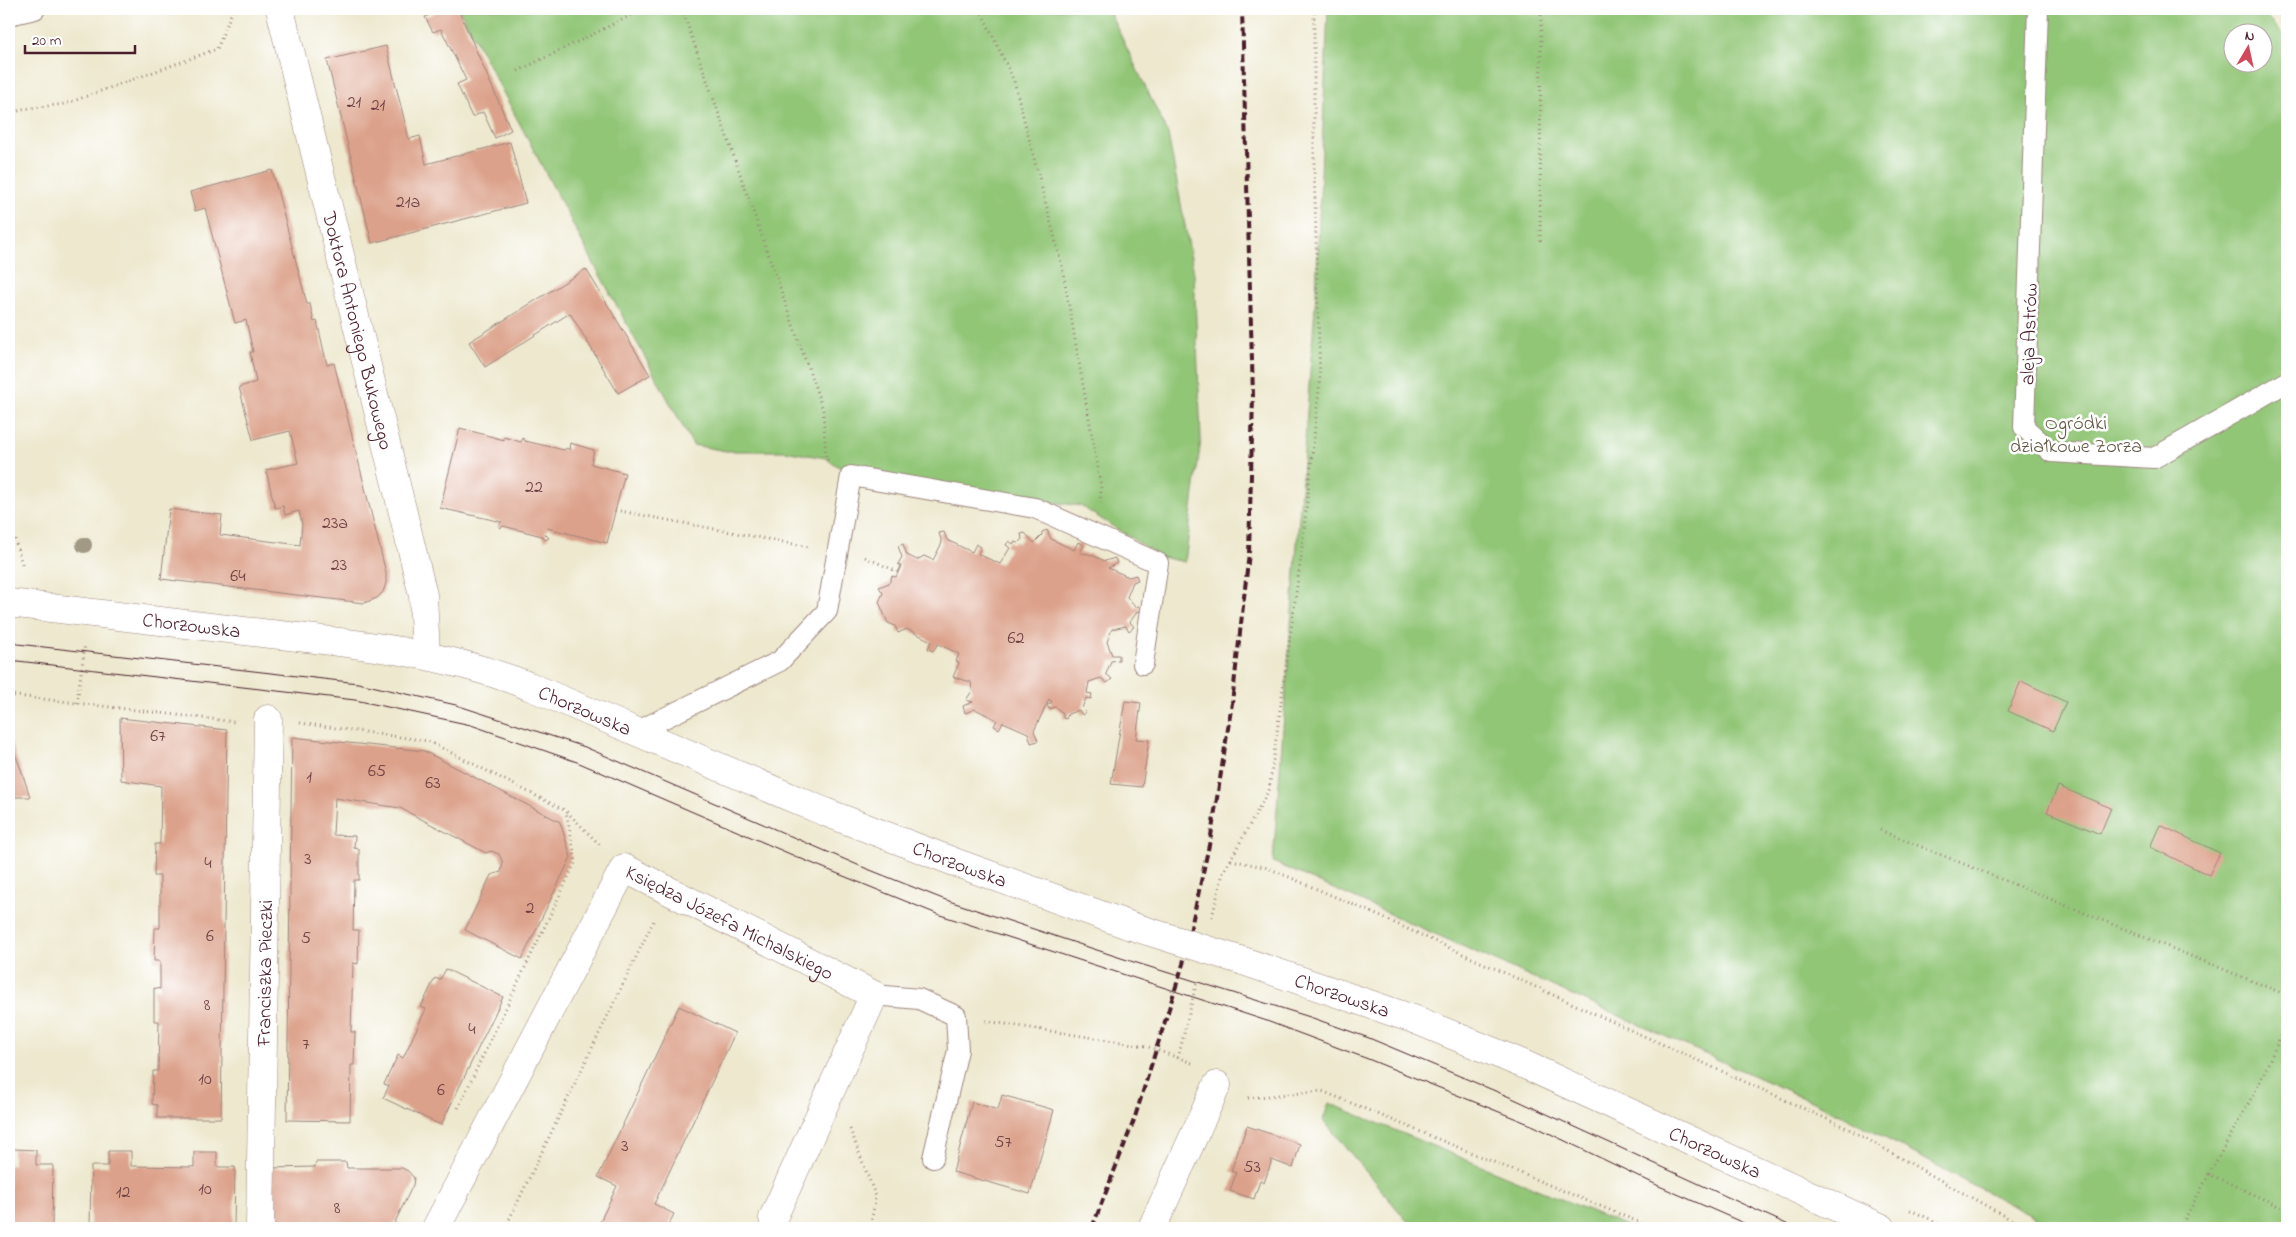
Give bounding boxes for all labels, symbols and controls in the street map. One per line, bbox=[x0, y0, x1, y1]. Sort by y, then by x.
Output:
scale bar bbox=[25, 22, 135, 54]
north arrow bbox=[2224, 22, 2274, 72]
text: N bbox=[2243, 26, 2256, 48]
text: 20 m bbox=[32, 30, 62, 52]
house number: 21 bbox=[347, 90, 362, 116]
house number: 21 bbox=[371, 93, 386, 119]
house number: 21a bbox=[396, 190, 420, 216]
street label: Doktora Antoniego Bukowego bbox=[313, 208, 399, 453]
street label: aleja Astrów bbox=[2014, 283, 2047, 385]
park label: Ogródki działkowe Zorza bbox=[2010, 410, 2142, 462]
house number: 22 bbox=[525, 475, 543, 501]
house number: 23a bbox=[322, 511, 348, 537]
house number: 23 bbox=[331, 553, 347, 579]
house number: 64 bbox=[230, 564, 246, 590]
street label: Chorzowska bbox=[141, 607, 242, 647]
house number: 62 bbox=[1008, 626, 1024, 652]
street label: Chorzowska bbox=[533, 680, 635, 745]
house number: 67 bbox=[150, 724, 166, 750]
house number: 65 bbox=[368, 759, 386, 785]
house number: 1 bbox=[306, 765, 312, 791]
house number: 63 bbox=[425, 771, 441, 797]
street label: Chorzowska bbox=[908, 835, 1010, 897]
house number: 3 bbox=[304, 847, 312, 873]
house number: 4 bbox=[204, 851, 212, 877]
street label: Księdza Józefa Michalskiego bbox=[620, 859, 838, 989]
house number: 2 bbox=[526, 896, 535, 922]
street label: Franciszka Pieczki bbox=[251, 900, 282, 1048]
house number: 6 bbox=[206, 924, 214, 950]
house number: 5 bbox=[301, 926, 311, 952]
street label: Chorzowska bbox=[1290, 968, 1393, 1027]
house number: 8 bbox=[204, 993, 211, 1019]
house number: 4 bbox=[468, 1017, 476, 1043]
house number: 7 bbox=[302, 1032, 310, 1058]
house number: 10 bbox=[198, 1067, 212, 1093]
house number: 6 bbox=[437, 1078, 445, 1104]
street label: Chorzowska bbox=[1663, 1120, 1765, 1188]
house number: 57 bbox=[994, 1130, 1012, 1156]
house number: 3 bbox=[621, 1134, 629, 1160]
house number: 53 bbox=[1243, 1155, 1261, 1181]
house number: 10 bbox=[198, 1177, 212, 1203]
house number: 12 bbox=[116, 1180, 130, 1206]
house number: 8 bbox=[334, 1196, 341, 1222]

